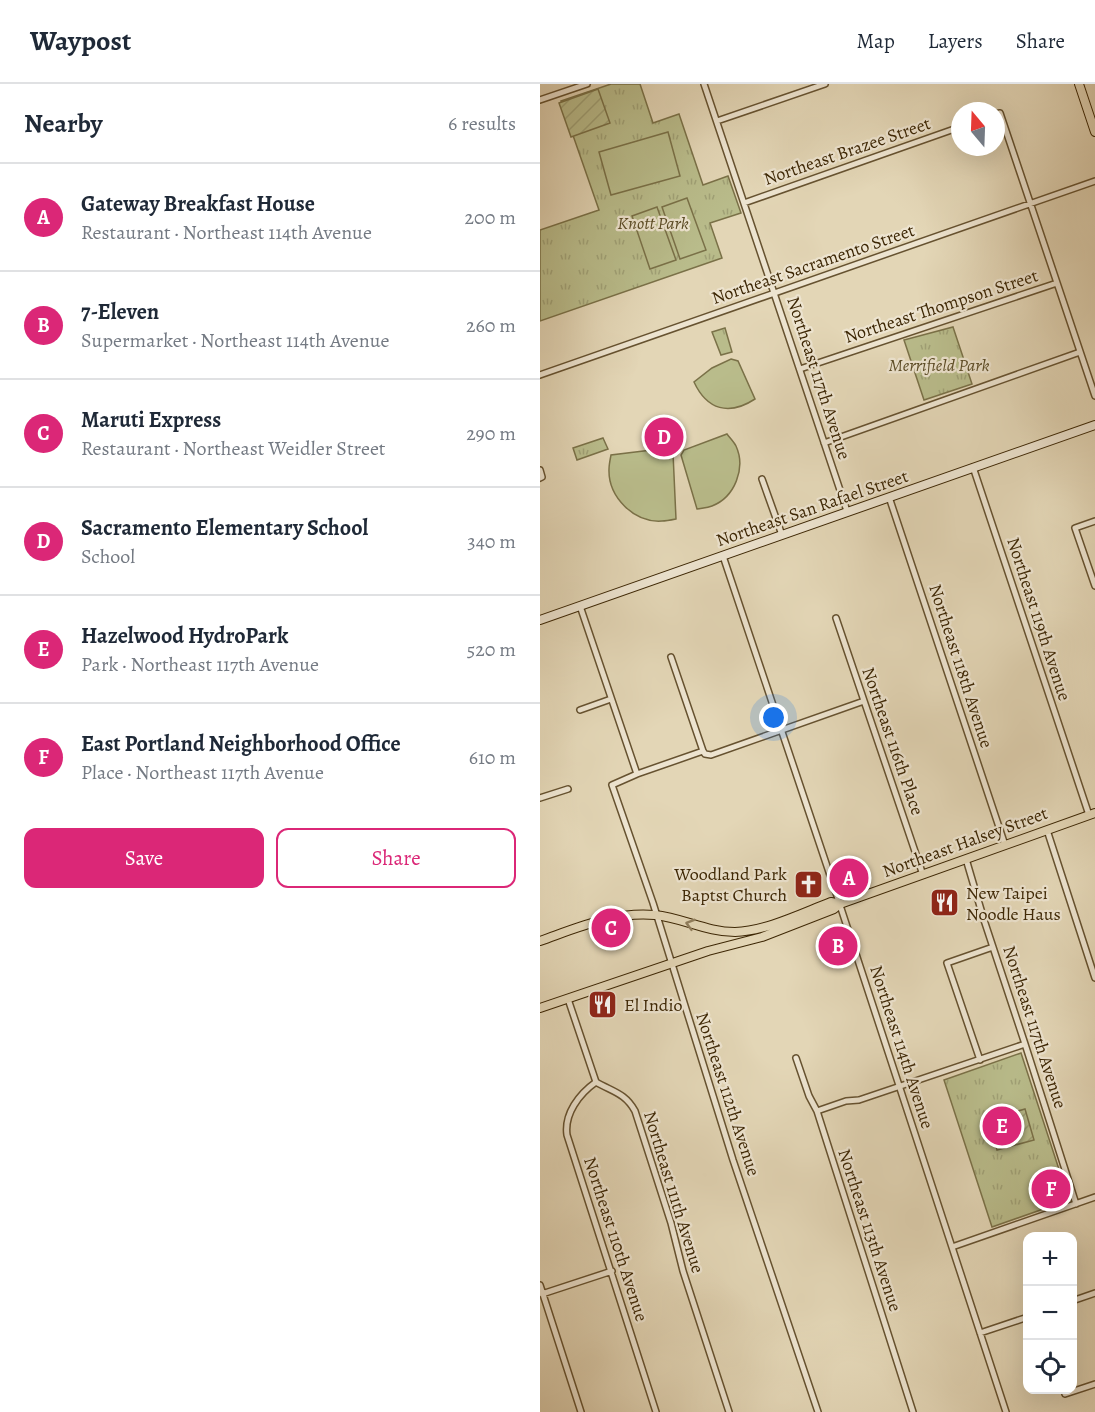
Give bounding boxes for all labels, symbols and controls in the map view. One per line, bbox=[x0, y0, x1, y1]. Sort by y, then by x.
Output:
text: Waypost bbox=[30, 22, 131, 60]
text: Map bbox=[856, 27, 895, 55]
text: Layers bbox=[928, 27, 983, 55]
text: Share bbox=[1016, 27, 1065, 55]
north arrow bbox=[951, 102, 1005, 156]
text: Nearby bbox=[24, 106, 103, 141]
text: 6 results bbox=[448, 110, 516, 137]
street label: Northeast Brazee Street bbox=[760, 111, 934, 191]
text: Gateway Breakfast House bbox=[81, 189, 315, 219]
text: A bbox=[37, 204, 50, 231]
text: 200 m bbox=[465, 204, 516, 231]
park label: Knott Park bbox=[617, 211, 689, 235]
street label: Northeast Sacramento Street bbox=[708, 218, 918, 310]
text: Restaurant · Northeast 114th Avenue bbox=[81, 219, 372, 246]
street label: Northeast Thompson Street bbox=[841, 263, 1041, 349]
street label: Northeast 117th Avenue bbox=[781, 294, 857, 462]
text: 7-Eleven bbox=[81, 297, 159, 327]
text: B bbox=[37, 312, 50, 339]
text: 260 m bbox=[466, 312, 516, 339]
text: Supermarket · Northeast 114th Avenue bbox=[81, 327, 390, 354]
park label: Merrifield Park bbox=[889, 353, 989, 377]
text: Maruti Express bbox=[81, 405, 221, 435]
pin: D bbox=[644, 414, 684, 460]
text: C bbox=[37, 420, 50, 447]
text: 290 m bbox=[466, 420, 516, 447]
text: Restaurant · Northeast Weidler Street bbox=[81, 435, 385, 462]
street label: Northeast San Rafael Street bbox=[713, 464, 911, 552]
text: Sacramento Elementary School bbox=[81, 513, 368, 543]
text: D bbox=[37, 528, 50, 555]
text: 340 m bbox=[467, 528, 516, 555]
street label: Northeast 119th Avenue bbox=[1001, 534, 1077, 704]
text: School bbox=[81, 543, 135, 570]
street label: Northeast 118th Avenue bbox=[923, 581, 999, 751]
text: Hazelwood HydroPark bbox=[81, 621, 288, 651]
text: E bbox=[38, 636, 49, 663]
text: 520 m bbox=[467, 636, 516, 663]
text: Park · Northeast 117th Avenue bbox=[81, 651, 319, 678]
street label: Northeast 116th Place bbox=[856, 664, 930, 818]
your location bbox=[759, 703, 788, 732]
text: East Portland Neighborhood Office bbox=[81, 729, 401, 759]
text: F bbox=[38, 744, 49, 771]
text: 610 m bbox=[469, 744, 516, 771]
text: Place · Northeast 117th Avenue bbox=[81, 759, 324, 786]
street label: Northeast Halsey Street bbox=[879, 801, 1051, 883]
button: Save bbox=[24, 828, 264, 888]
button: Share bbox=[276, 828, 516, 888]
pin: A bbox=[830, 856, 868, 900]
place label: Woodland Park Baptst Church bbox=[673, 862, 787, 907]
church icon: Woodland Park Baptst Church bbox=[792, 868, 824, 900]
place label: New Taipei Noodle Haus bbox=[966, 881, 1061, 926]
restaurant icon: New Taipei Noodle Haus bbox=[929, 887, 961, 919]
pin: C bbox=[592, 906, 630, 950]
one-way arrow bbox=[685, 919, 696, 931]
pin: B bbox=[818, 924, 858, 968]
street label: Northeast 117th Avenue bbox=[997, 943, 1073, 1111]
street label: Northeast 114th Avenue bbox=[864, 962, 940, 1132]
restaurant icon: El Indio bbox=[587, 989, 619, 1021]
place label: El Indio bbox=[624, 993, 683, 1017]
street label: Northeast 112th Avenue bbox=[690, 1009, 766, 1179]
pin: E bbox=[982, 1104, 1022, 1148]
street label: Northeast 111th Avenue bbox=[638, 1108, 710, 1276]
street label: Northeast 113th Avenue bbox=[832, 1146, 908, 1314]
street label: Northeast 110th Avenue bbox=[578, 1154, 654, 1324]
pin: F bbox=[1032, 1166, 1070, 1212]
map controls bbox=[1023, 1232, 1077, 1394]
button: + bbox=[1023, 1232, 1077, 1286]
button: − bbox=[1023, 1286, 1077, 1340]
button: locate bbox=[1023, 1340, 1077, 1394]

